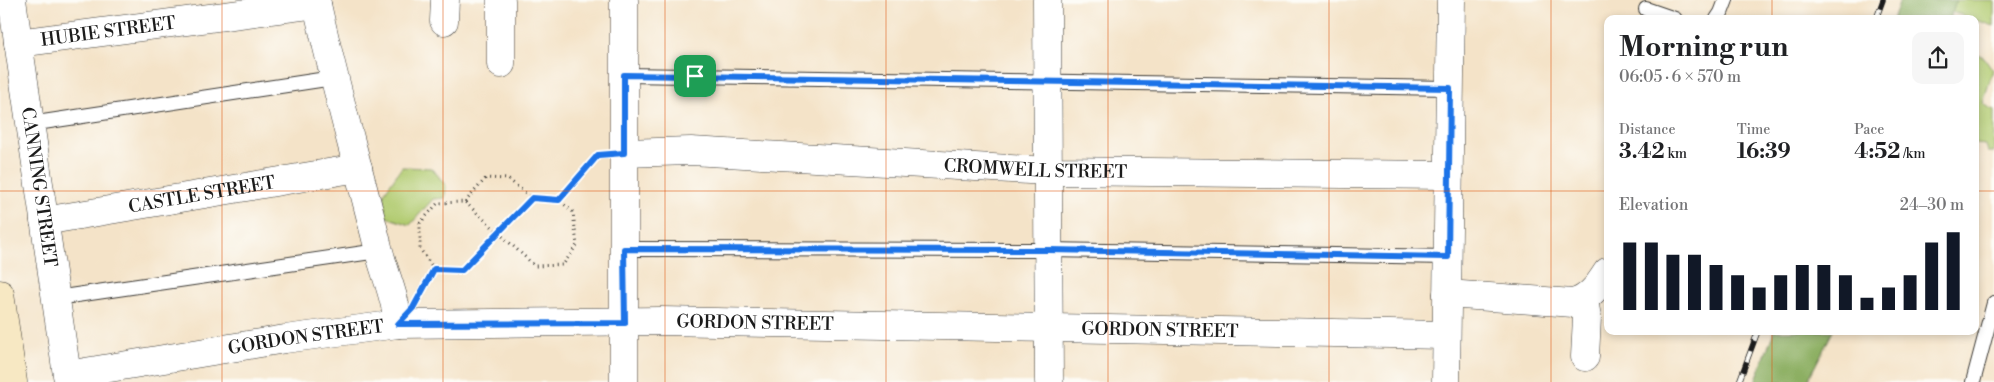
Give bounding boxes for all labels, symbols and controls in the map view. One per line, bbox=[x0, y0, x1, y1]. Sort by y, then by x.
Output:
street label: HUBIE STREET bbox=[39, 11, 177, 51]
text: Morning run bbox=[1619, 30, 1788, 65]
button: share bbox=[1912, 32, 1964, 84]
pin bbox=[674, 55, 716, 97]
icon: arrive bbox=[681, 62, 709, 90]
text: 06:05 · 6 × 570 m bbox=[1619, 67, 1741, 87]
street label: CANNING STREET bbox=[16, 105, 63, 269]
text: Distance bbox=[1619, 121, 1676, 139]
text: Time bbox=[1737, 121, 1770, 139]
text: Pace bbox=[1854, 121, 1884, 139]
text: 3.42 bbox=[1619, 139, 1665, 165]
text: 16:39 bbox=[1737, 139, 1791, 165]
text: 4:52 bbox=[1854, 139, 1900, 165]
text: km bbox=[1665, 145, 1687, 163]
text: /km bbox=[1900, 145, 1925, 163]
street label: CROMWELL STREET bbox=[943, 154, 1128, 183]
street label: CASTLE STREET bbox=[126, 171, 277, 218]
text: Elevation bbox=[1619, 195, 1688, 215]
text: 24–30 m bbox=[1900, 195, 1964, 215]
street label: GORDON STREET bbox=[676, 310, 834, 336]
street label: GORDON STREET bbox=[226, 314, 386, 360]
street label: GORDON STREET bbox=[1081, 317, 1239, 343]

